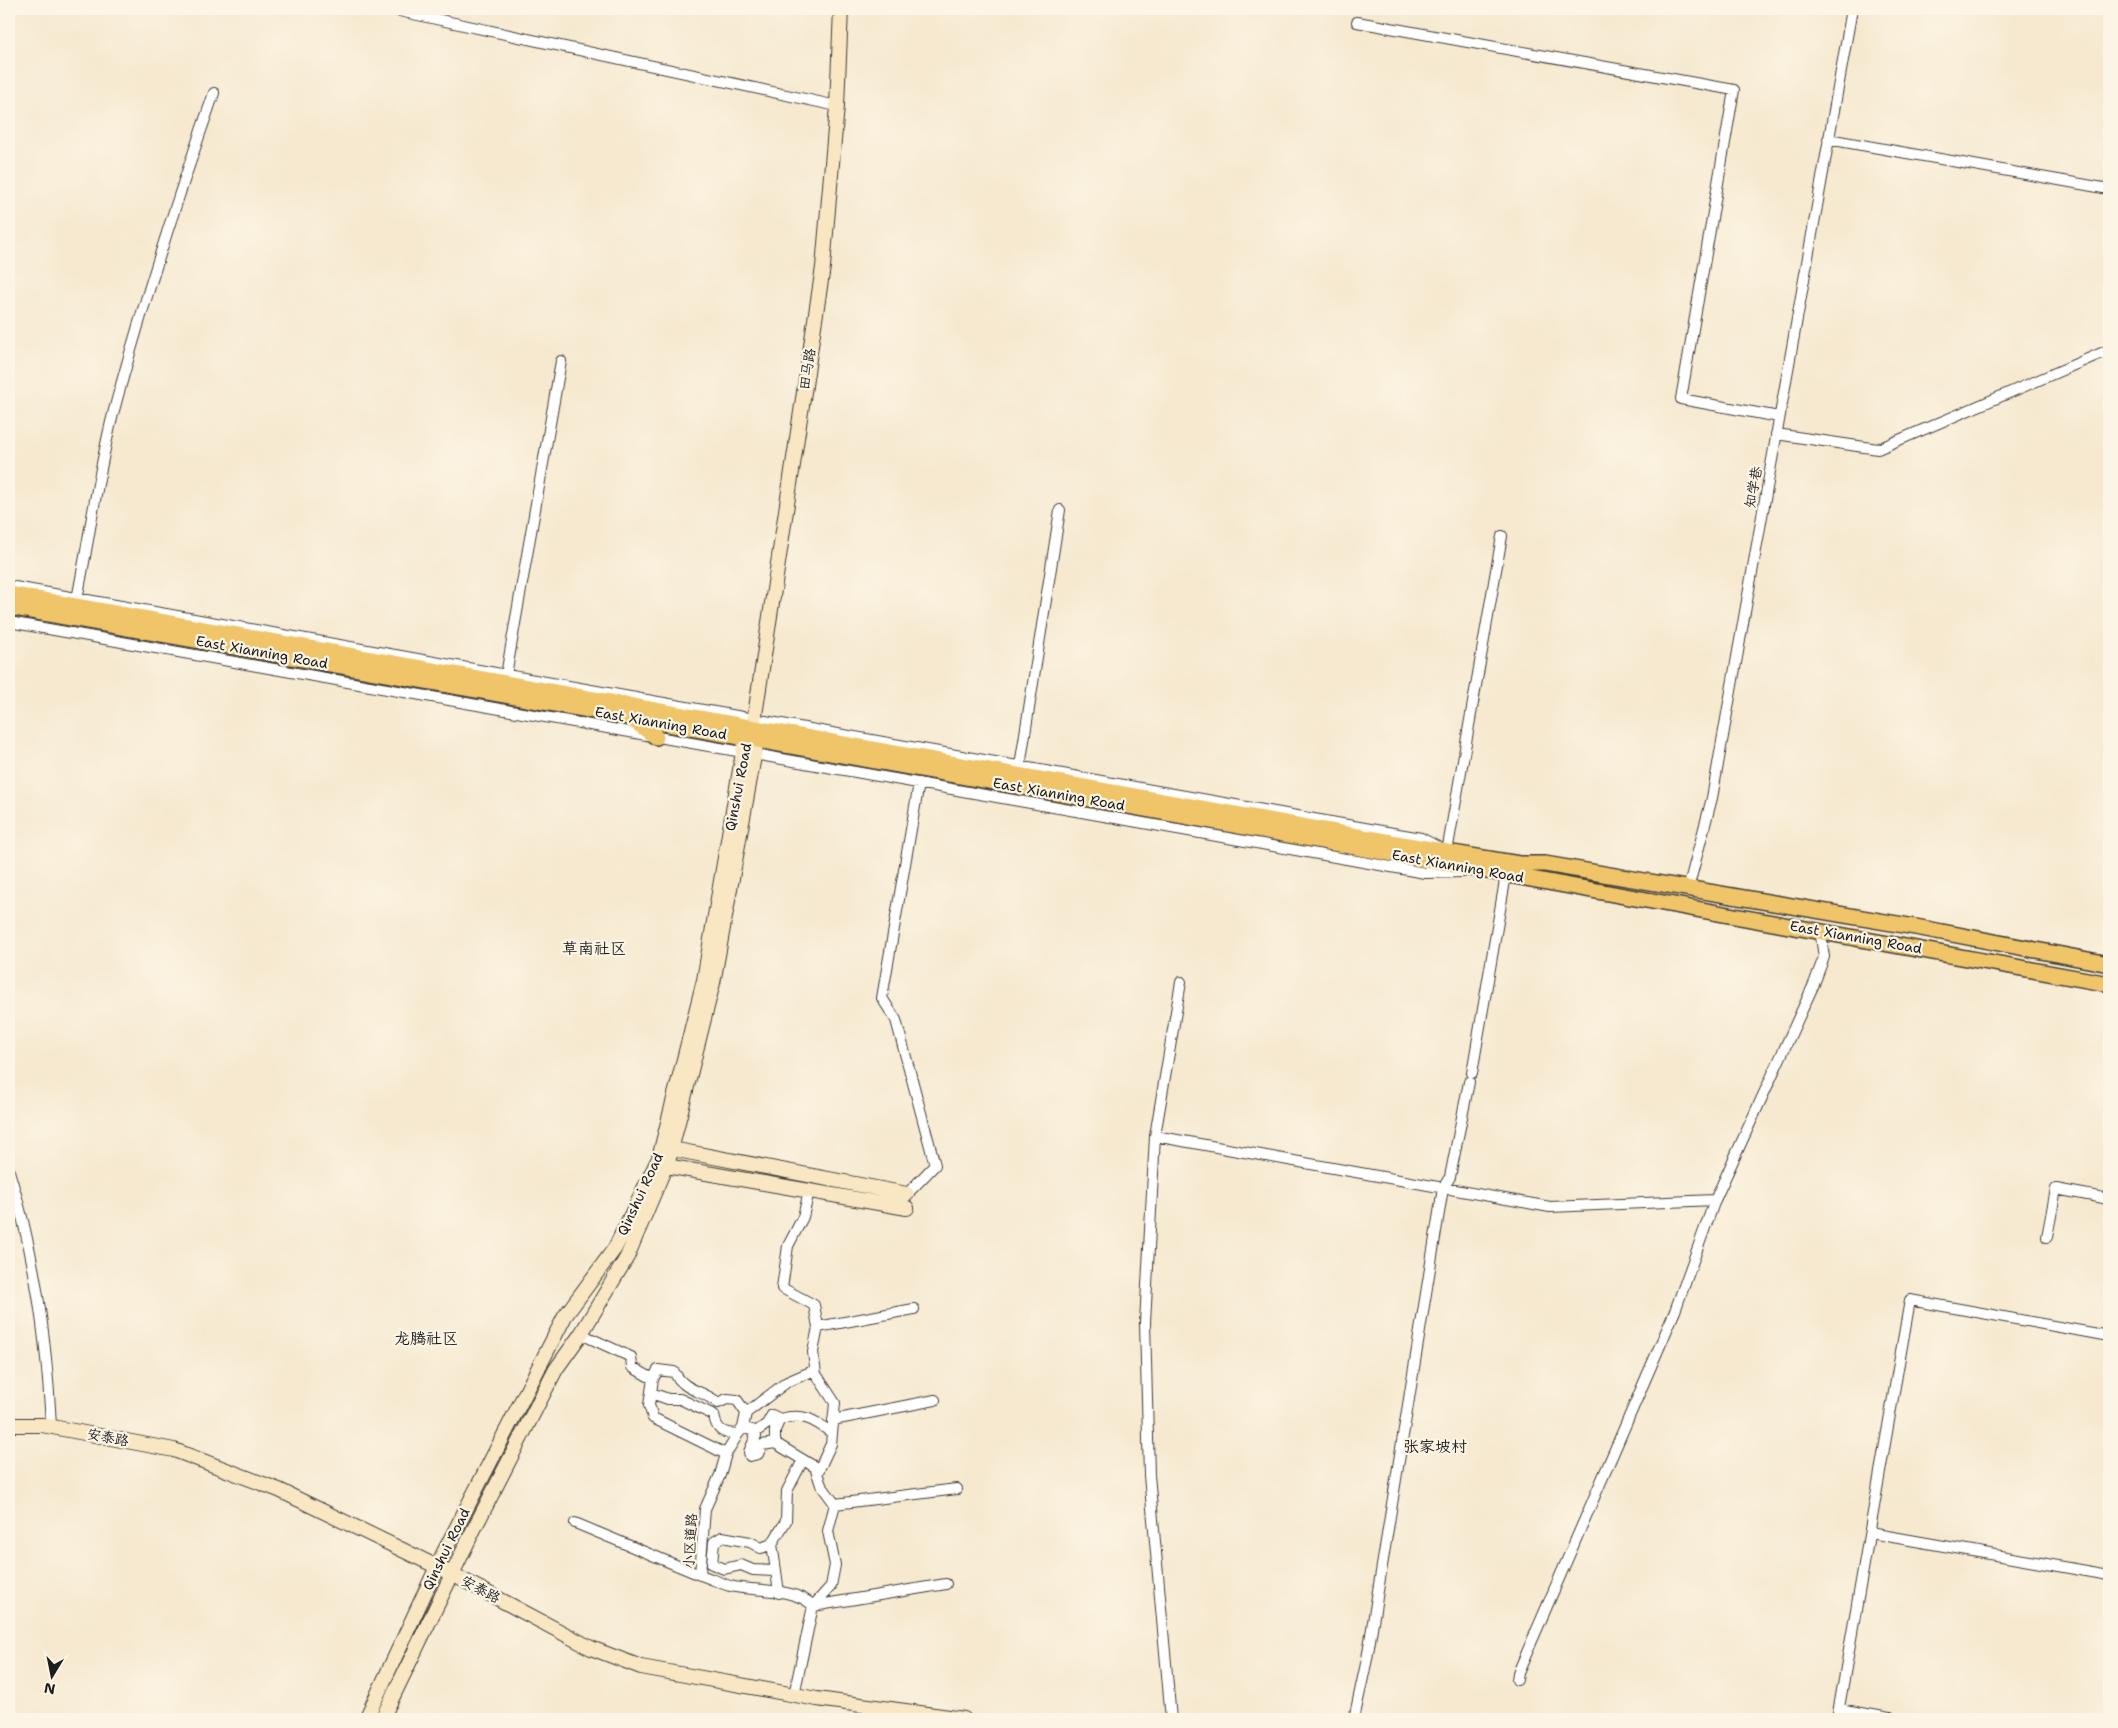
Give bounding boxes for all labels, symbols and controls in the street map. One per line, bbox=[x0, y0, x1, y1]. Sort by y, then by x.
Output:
street label: 田马路 bbox=[795, 347, 819, 391]
street label: 知学巷 bbox=[1740, 464, 1766, 509]
street label: East Xianning Road bbox=[195, 632, 330, 673]
street label: East Xianning Road bbox=[594, 703, 729, 744]
street label: Qinshui Road bbox=[721, 741, 755, 833]
street label: East Xianning Road bbox=[992, 774, 1127, 815]
street label: East Xianning Road bbox=[1391, 846, 1526, 887]
street label: East Xianning Road bbox=[1789, 917, 1924, 958]
district label: 草南社区 bbox=[562, 938, 626, 959]
street label: Qinshui Road bbox=[613, 1150, 667, 1238]
district label: 龙腾社区 bbox=[394, 1328, 458, 1349]
street label: 安泰路 bbox=[86, 1424, 130, 1450]
district label: 张家坡村 bbox=[1403, 1436, 1467, 1457]
street label: Qinshui Road bbox=[418, 1505, 474, 1593]
street label: 小区道路 bbox=[680, 1513, 700, 1569]
street label: 安泰路 bbox=[458, 1571, 504, 1607]
north arrow bbox=[28, 1650, 78, 1700]
text: N bbox=[43, 1679, 57, 1699]

